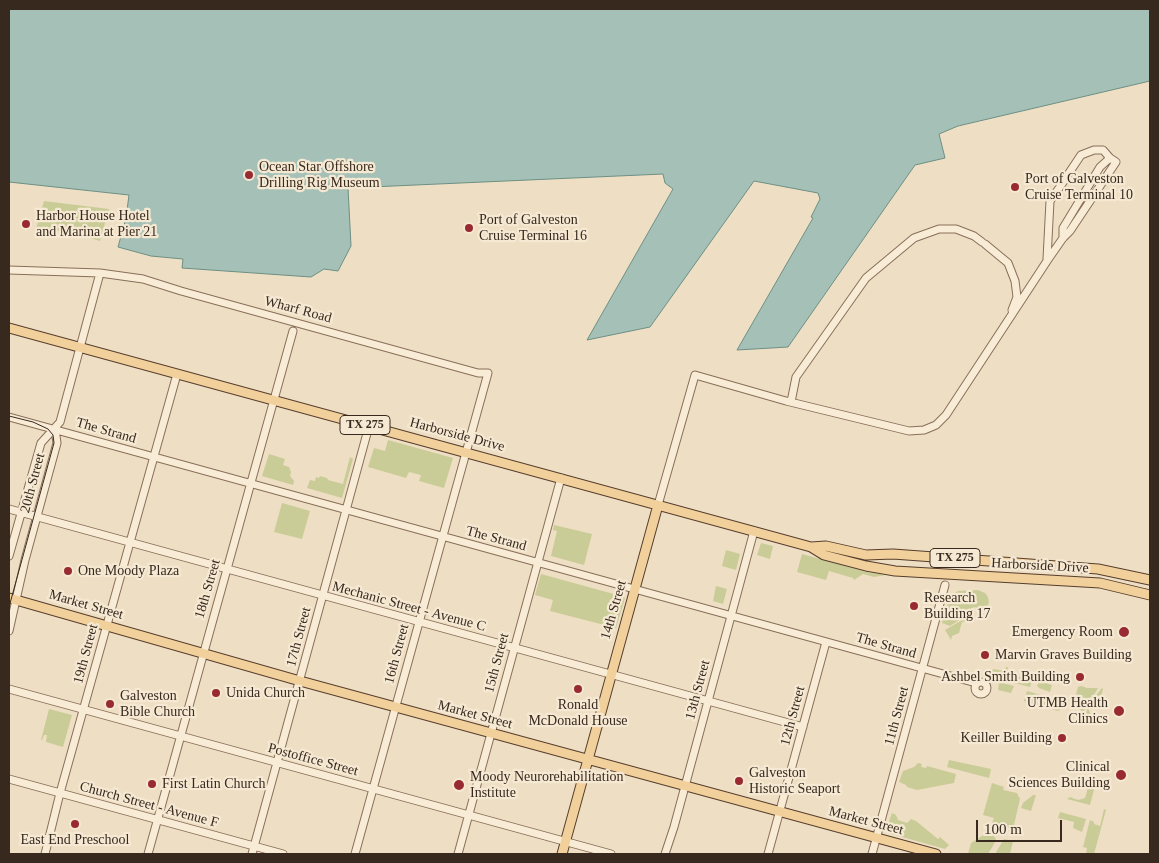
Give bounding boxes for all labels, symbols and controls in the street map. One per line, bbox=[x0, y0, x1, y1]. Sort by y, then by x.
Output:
place label: Ocean Star Offshore Drilling Rig Museum bbox=[259, 159, 380, 192]
marker: Ocean Star Offshore Drilling Rig Museum bbox=[243, 169, 255, 181]
place label: Port of Galveston Cruise Terminal 10 bbox=[1025, 171, 1133, 203]
marker: Port of Galveston Cruise Terminal 10 bbox=[1009, 181, 1021, 193]
place label: Harbor House Hotel and Marina at Pier 21 bbox=[36, 208, 157, 240]
place label: Port of Galveston Cruise Terminal 16 bbox=[479, 212, 587, 244]
marker: Harbor House Hotel and Marina at Pier 21 bbox=[20, 218, 32, 230]
marker: Port of Galveston Cruise Terminal 16 bbox=[463, 222, 475, 234]
street label: Wharf Road bbox=[263, 293, 333, 327]
street label: The Strand bbox=[74, 414, 138, 448]
street label: Harborside Drive bbox=[408, 414, 506, 456]
road number: TX 275 bbox=[340, 416, 390, 434]
street label: 20th Street bbox=[17, 451, 49, 515]
street label: The Strand bbox=[464, 523, 528, 555]
road number: TX 275 bbox=[930, 548, 980, 568]
street label: Harborside Drive bbox=[991, 555, 1089, 577]
street label: 18th Street bbox=[192, 557, 224, 621]
place label: One Moody Plaza bbox=[78, 563, 179, 579]
marker: One Moody Plaza bbox=[62, 565, 74, 577]
street label: Mechanic Street - Avenue C bbox=[330, 578, 488, 636]
street label: 14th Street bbox=[598, 578, 630, 642]
street label: Market Street bbox=[47, 586, 125, 624]
place label: Research Building 17 bbox=[924, 590, 991, 622]
marker: Research Building 17 bbox=[908, 600, 920, 612]
street label: 17th Street bbox=[283, 605, 315, 669]
street label: 19th Street bbox=[70, 622, 102, 686]
street label: 16th Street bbox=[381, 622, 413, 686]
place label: Emergency Room bbox=[1012, 624, 1113, 640]
marker: Emergency Room bbox=[1117, 625, 1131, 639]
street label: The Strand bbox=[854, 629, 918, 663]
street label: 15th Street bbox=[481, 631, 513, 695]
place label: Marvin Graves Building bbox=[995, 647, 1132, 663]
marker: Marvin Graves Building bbox=[979, 649, 991, 661]
street label: 13th Street bbox=[682, 658, 714, 722]
place label: Ashbel Smith Building bbox=[941, 669, 1070, 685]
marker: Ashbel Smith Building bbox=[1074, 671, 1086, 683]
marker: Ronald McDonald House bbox=[572, 683, 584, 695]
street label: 12th Street bbox=[777, 684, 809, 748]
place label: Unida Church bbox=[226, 685, 305, 701]
street label: 11th Street bbox=[881, 685, 913, 747]
marker: Unida Church bbox=[210, 687, 222, 699]
place label: Galveston Bible Church bbox=[120, 688, 195, 720]
place label: UTMB Health Clinics bbox=[1027, 695, 1108, 728]
street label: Market Street bbox=[436, 697, 514, 733]
place label: Ronald McDonald House bbox=[528, 697, 628, 730]
marker: Galveston Bible Church bbox=[104, 698, 116, 710]
marker: UTMB Health Clinics bbox=[1112, 704, 1126, 718]
place label: Keiller Building bbox=[961, 730, 1052, 746]
marker: Keiller Building bbox=[1056, 732, 1068, 744]
street label: Postoffice Street bbox=[266, 740, 360, 780]
place label: Clinical Sciences Building bbox=[1009, 759, 1110, 792]
place label: Galveston Historic Seaport bbox=[749, 765, 840, 798]
marker: Clinical Sciences Building bbox=[1114, 768, 1128, 782]
place label: Moody Neurorehabilitation Institute bbox=[470, 769, 624, 802]
marker: Galveston Historic Seaport bbox=[733, 775, 745, 787]
place label: First Latin Church bbox=[162, 776, 265, 792]
street label: Church Street - Avenue F bbox=[78, 778, 220, 832]
marker: First Latin Church bbox=[146, 778, 158, 790]
marker: Moody Neurorehabilitation Institute bbox=[452, 778, 466, 792]
street label: Market Street bbox=[827, 803, 905, 839]
scale bar bbox=[979, 810, 1065, 842]
marker: East End Preschool bbox=[69, 818, 81, 830]
text: 100 m bbox=[984, 821, 1022, 837]
place label: East End Preschool bbox=[21, 832, 129, 848]

